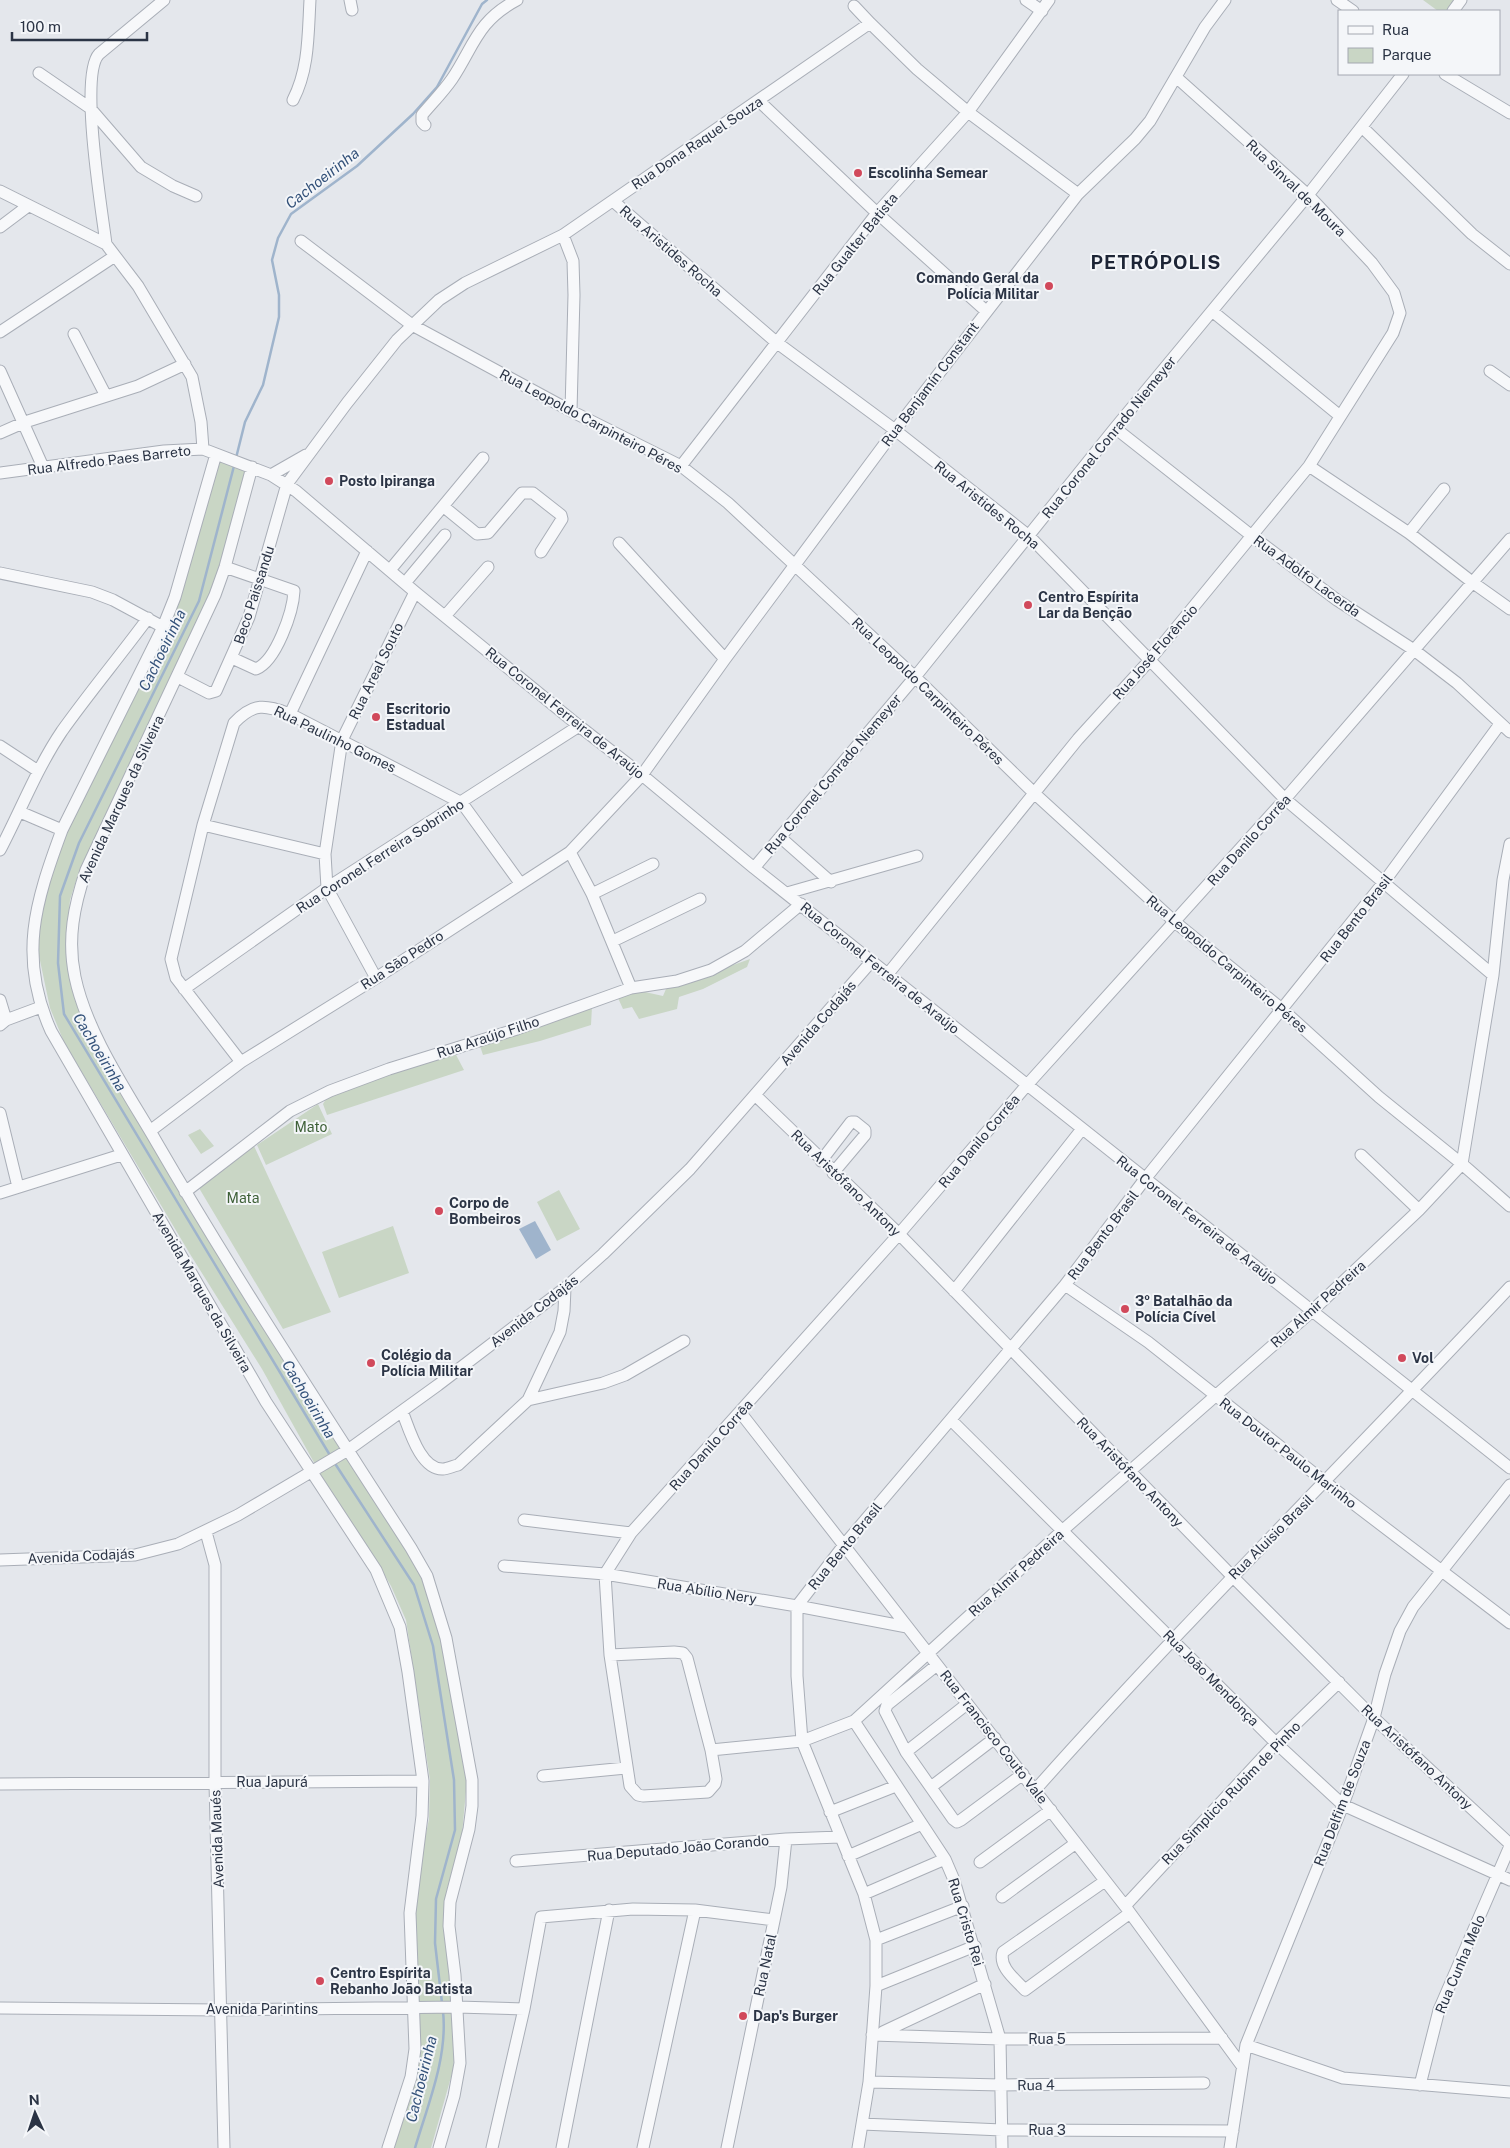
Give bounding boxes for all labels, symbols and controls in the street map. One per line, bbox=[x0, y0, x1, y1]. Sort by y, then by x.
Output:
scale bar bbox=[12, 10, 148, 42]
legend bbox=[1338, 10, 1500, 75]
text: 100 m bbox=[20, 18, 61, 35]
text: Rua bbox=[1382, 21, 1409, 38]
text: Parque bbox=[1382, 46, 1432, 63]
street label: Rua Dona Raquel Souza bbox=[628, 93, 766, 193]
street label: Rua Sinval de Moura bbox=[1243, 136, 1349, 240]
water label: Cachoeirinha bbox=[282, 144, 362, 212]
place label: Escolinha Semear bbox=[868, 165, 988, 181]
marker: Escolinha Semear bbox=[852, 167, 864, 179]
street label: Rua Gualter Batista bbox=[809, 190, 901, 298]
street label: Rua Aristides Rocha bbox=[617, 202, 725, 300]
district label: PETRÓPOLIS bbox=[1091, 251, 1221, 273]
place label: Comando Geral da Polícia Militar bbox=[916, 270, 1039, 302]
marker: Comando Geral da Polícia Militar bbox=[1043, 280, 1055, 292]
street label: Rua Benjamín Constant bbox=[878, 319, 982, 449]
street label: Rua Coronel Conrado Niemeyer bbox=[1039, 353, 1179, 521]
street label: Rua Leopoldo Carpinteiro Péres bbox=[497, 366, 685, 476]
street label: Rua Alfredo Paes Barreto bbox=[26, 442, 192, 478]
street label: Rua Aristides Rocha bbox=[931, 458, 1043, 552]
place label: Posto Ipiranga bbox=[339, 473, 435, 489]
marker: Posto Ipiranga bbox=[323, 475, 335, 487]
street label: Rua Adolfo Lacerda bbox=[1251, 532, 1363, 620]
street label: Beco Paissandu bbox=[231, 544, 277, 646]
place label: Centro Espírita Lar da Benção bbox=[1038, 589, 1139, 621]
marker: Centro Espírita Lar da Benção bbox=[1022, 599, 1034, 611]
street label: Rua José Florêncio bbox=[1109, 601, 1201, 703]
water label: Cachoeirinha bbox=[135, 607, 189, 693]
street label: Rua Leopoldo Carpinteiro Péres bbox=[849, 614, 1007, 768]
street label: Rua Areal Souto bbox=[346, 620, 406, 722]
street label: Rua Coronel Ferreira de Araújo bbox=[482, 644, 648, 782]
street label: Rua Coronel Conrado Niemeyer bbox=[761, 691, 905, 857]
place label: Escritorio Estadual bbox=[386, 701, 451, 733]
street label: Rua Paulinho Gomes bbox=[271, 702, 399, 776]
marker: Escritorio Estadual bbox=[370, 711, 382, 723]
street label: Avenida Marques da Silveira bbox=[75, 713, 167, 885]
street label: Rua Danilo Corrêa bbox=[1204, 791, 1294, 889]
street label: Rua Coronel Ferreira Sobrinho bbox=[293, 796, 467, 916]
street label: Rua Bento Brasil bbox=[1317, 871, 1395, 965]
street label: Rua Leopoldo Carpinteiro Péres bbox=[1143, 892, 1311, 1036]
street label: Rua Coronel Ferreira de Araújo bbox=[797, 899, 963, 1037]
street label: Rua São Pedro bbox=[358, 927, 446, 993]
street label: Avenida Codajás bbox=[777, 977, 859, 1069]
water label: Cachoeirinha bbox=[70, 1010, 130, 1094]
street label: Rua Araújo Filho bbox=[435, 1013, 541, 1061]
street label: Rua Danilo Corrêa bbox=[935, 1091, 1023, 1191]
park label: Mato bbox=[295, 1119, 328, 1135]
street label: Rua Aristófano Antony bbox=[788, 1126, 905, 1240]
street label: Rua Coronel Ferreira de Araújo bbox=[1113, 1152, 1281, 1288]
street label: Rua Bento Brasil bbox=[1064, 1187, 1142, 1283]
park label: Mata bbox=[227, 1190, 259, 1206]
place label: Corpo de Bombeiros bbox=[449, 1195, 521, 1227]
marker: Corpo de Bombeiros bbox=[433, 1205, 445, 1217]
street label: Avenida Marques da Silveira bbox=[149, 1209, 255, 1375]
street label: Rua Almir Pedreira bbox=[1267, 1257, 1369, 1351]
street label: Avenida Codajás bbox=[487, 1272, 581, 1350]
place label: 3º Batalhão da Polícia Cível bbox=[1135, 1293, 1232, 1325]
marker: 3º Batalhão da Polícia Cível bbox=[1119, 1303, 1131, 1315]
place label: Colégio da Polícia Militar bbox=[381, 1347, 473, 1379]
place label: Vol bbox=[1412, 1350, 1434, 1366]
marker: Vol bbox=[1396, 1352, 1408, 1364]
water label: Cachoeirinha bbox=[279, 1357, 339, 1441]
marker: Colégio da Polícia Militar bbox=[365, 1357, 377, 1369]
street label: Rua Doutor Paulo Marinho bbox=[1216, 1395, 1360, 1512]
street label: Rua Danilo Corrêa bbox=[666, 1396, 756, 1494]
street label: Rua Aristófano Antony bbox=[1073, 1414, 1187, 1531]
street label: Rua Aluisio Brasil bbox=[1225, 1491, 1317, 1583]
street label: Rua Bento Brasil bbox=[805, 1499, 885, 1593]
street label: Rua Almir Pedreira bbox=[965, 1526, 1067, 1620]
street label: Avenida Codajás bbox=[27, 1545, 135, 1567]
street label: Rua Abílio Nery bbox=[656, 1575, 759, 1607]
street label: Rua João Mendonça bbox=[1160, 1627, 1262, 1729]
street label: Rua Francisco Couto Vale bbox=[937, 1667, 1051, 1807]
street label: Rua Aristófano Antony bbox=[1358, 1701, 1476, 1813]
street label: Rua Simplicio Rubim de Pinho bbox=[1158, 1718, 1304, 1868]
street label: Rua Delfim de Souza bbox=[1311, 1738, 1373, 1868]
street label: Rua Japurá bbox=[236, 1774, 308, 1790]
street label: Avenida Maués bbox=[207, 1790, 227, 1888]
street label: Rua Deputado João Corando bbox=[586, 1832, 770, 1864]
street label: Rua Cristo Rei bbox=[945, 1876, 987, 1968]
street label: Rua Cunha Melo bbox=[1432, 1912, 1488, 2016]
street label: Rua Natal bbox=[751, 1932, 779, 1998]
place label: Centro Espírita Rebanho João Batista bbox=[330, 1965, 472, 1997]
marker: Centro Espírita Rebanho João Batista bbox=[314, 1975, 326, 1987]
street label: Avenida Parintins bbox=[206, 2001, 318, 2017]
place label: Dap's Burger bbox=[753, 2008, 838, 2024]
marker: Dap's Burger bbox=[737, 2010, 749, 2022]
street label: Rua 5 bbox=[1028, 2031, 1066, 2047]
water label: Cachoeirinha bbox=[402, 2034, 440, 2124]
street label: Rua 4 bbox=[1017, 2077, 1055, 2093]
north arrow bbox=[10, 2088, 60, 2138]
text: N bbox=[28, 2092, 40, 2108]
street label: Rua 3 bbox=[1028, 2122, 1066, 2138]

